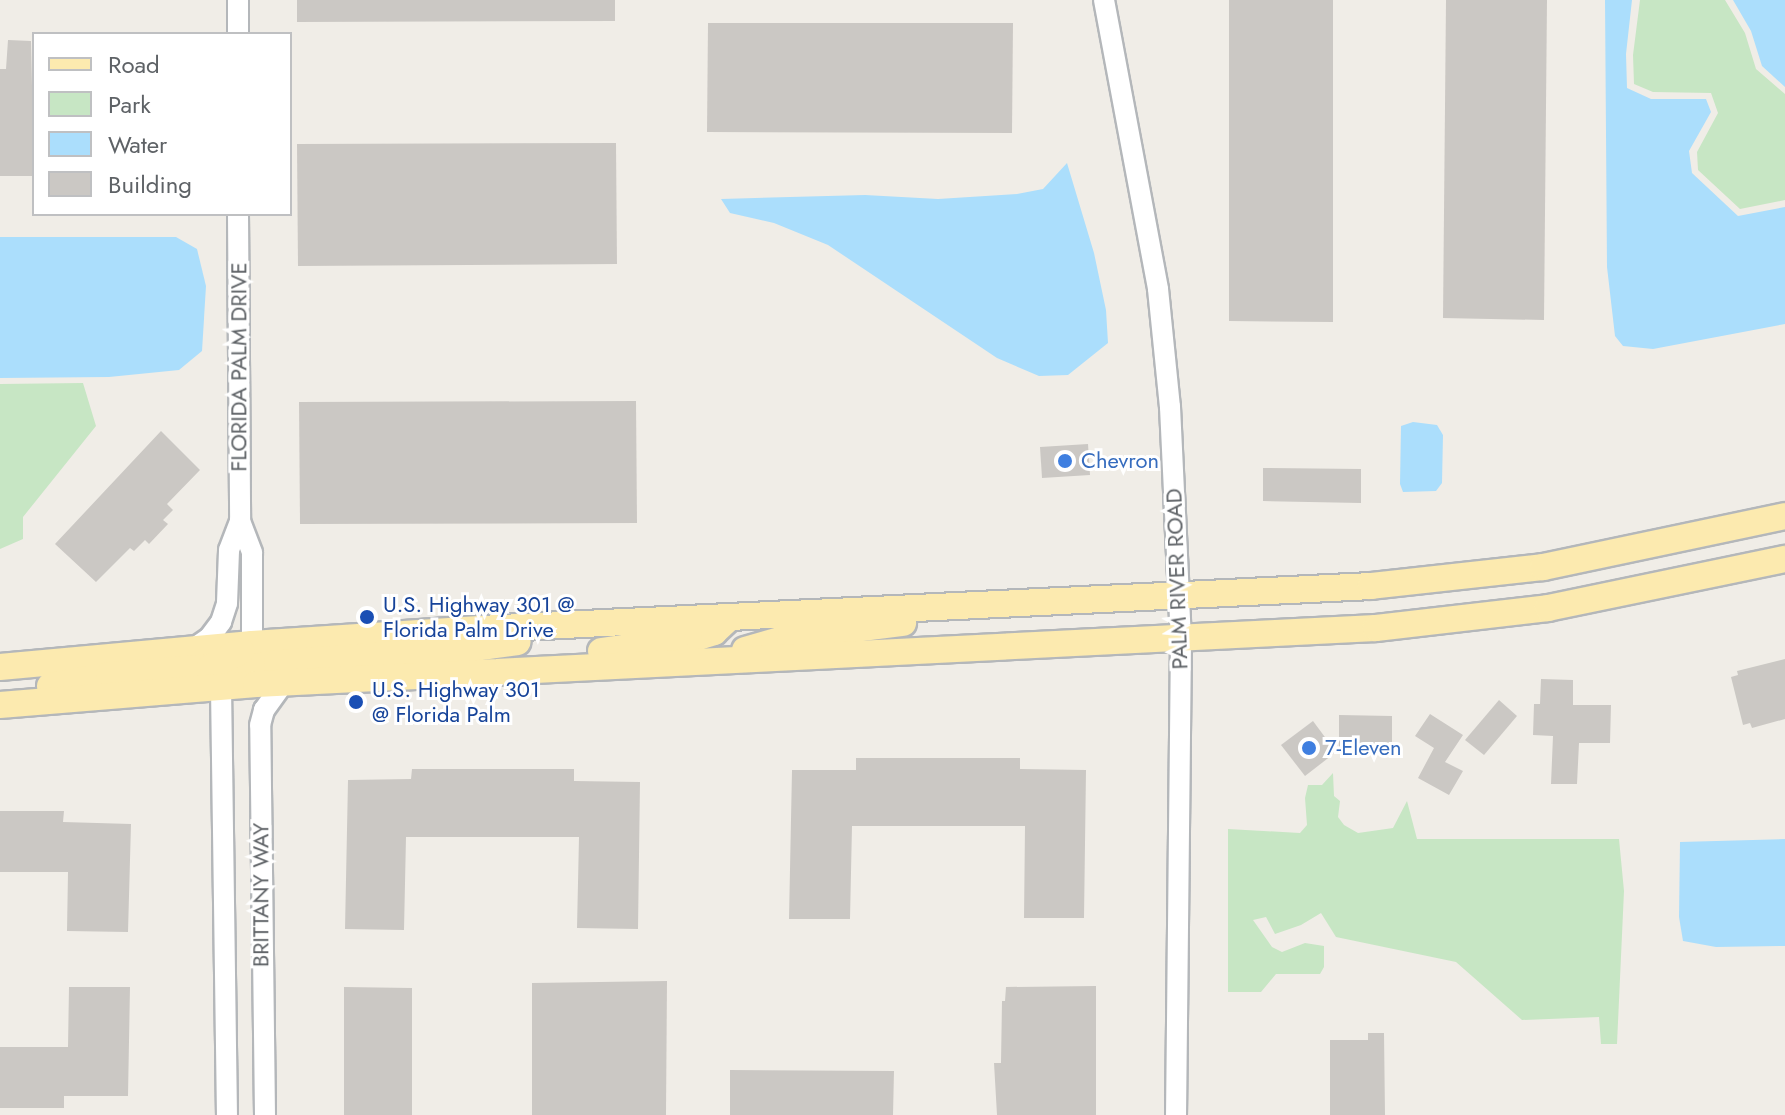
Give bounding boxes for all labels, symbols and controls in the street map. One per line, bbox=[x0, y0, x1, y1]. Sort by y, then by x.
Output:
legend bbox=[32, 32, 292, 216]
text: Road bbox=[108, 47, 160, 82]
text: Park bbox=[108, 87, 151, 122]
text: Water bbox=[108, 127, 167, 162]
text: Building bbox=[108, 167, 192, 202]
street label: FLORIDA PALM DRIVE bbox=[226, 262, 252, 472]
place label: Chevron bbox=[1081, 448, 1159, 474]
marker: Chevron bbox=[1056, 452, 1074, 470]
street label: PALM RIVER ROAD bbox=[1161, 488, 1193, 670]
place label: U.S. Highway 301 @ Florida Palm Drive bbox=[383, 591, 574, 642]
marker: U.S. Highway 301 @ Florida Palm Drive bbox=[358, 608, 376, 626]
place label: U.S. Highway 301 @ Florida Palm bbox=[372, 676, 540, 728]
marker: U.S. Highway 301 @ Florida Palm bbox=[347, 693, 365, 711]
place label: 7-Eleven bbox=[1325, 735, 1402, 761]
marker: 7-Eleven bbox=[1300, 739, 1318, 757]
street label: BRITTANY WAY bbox=[248, 823, 274, 967]

